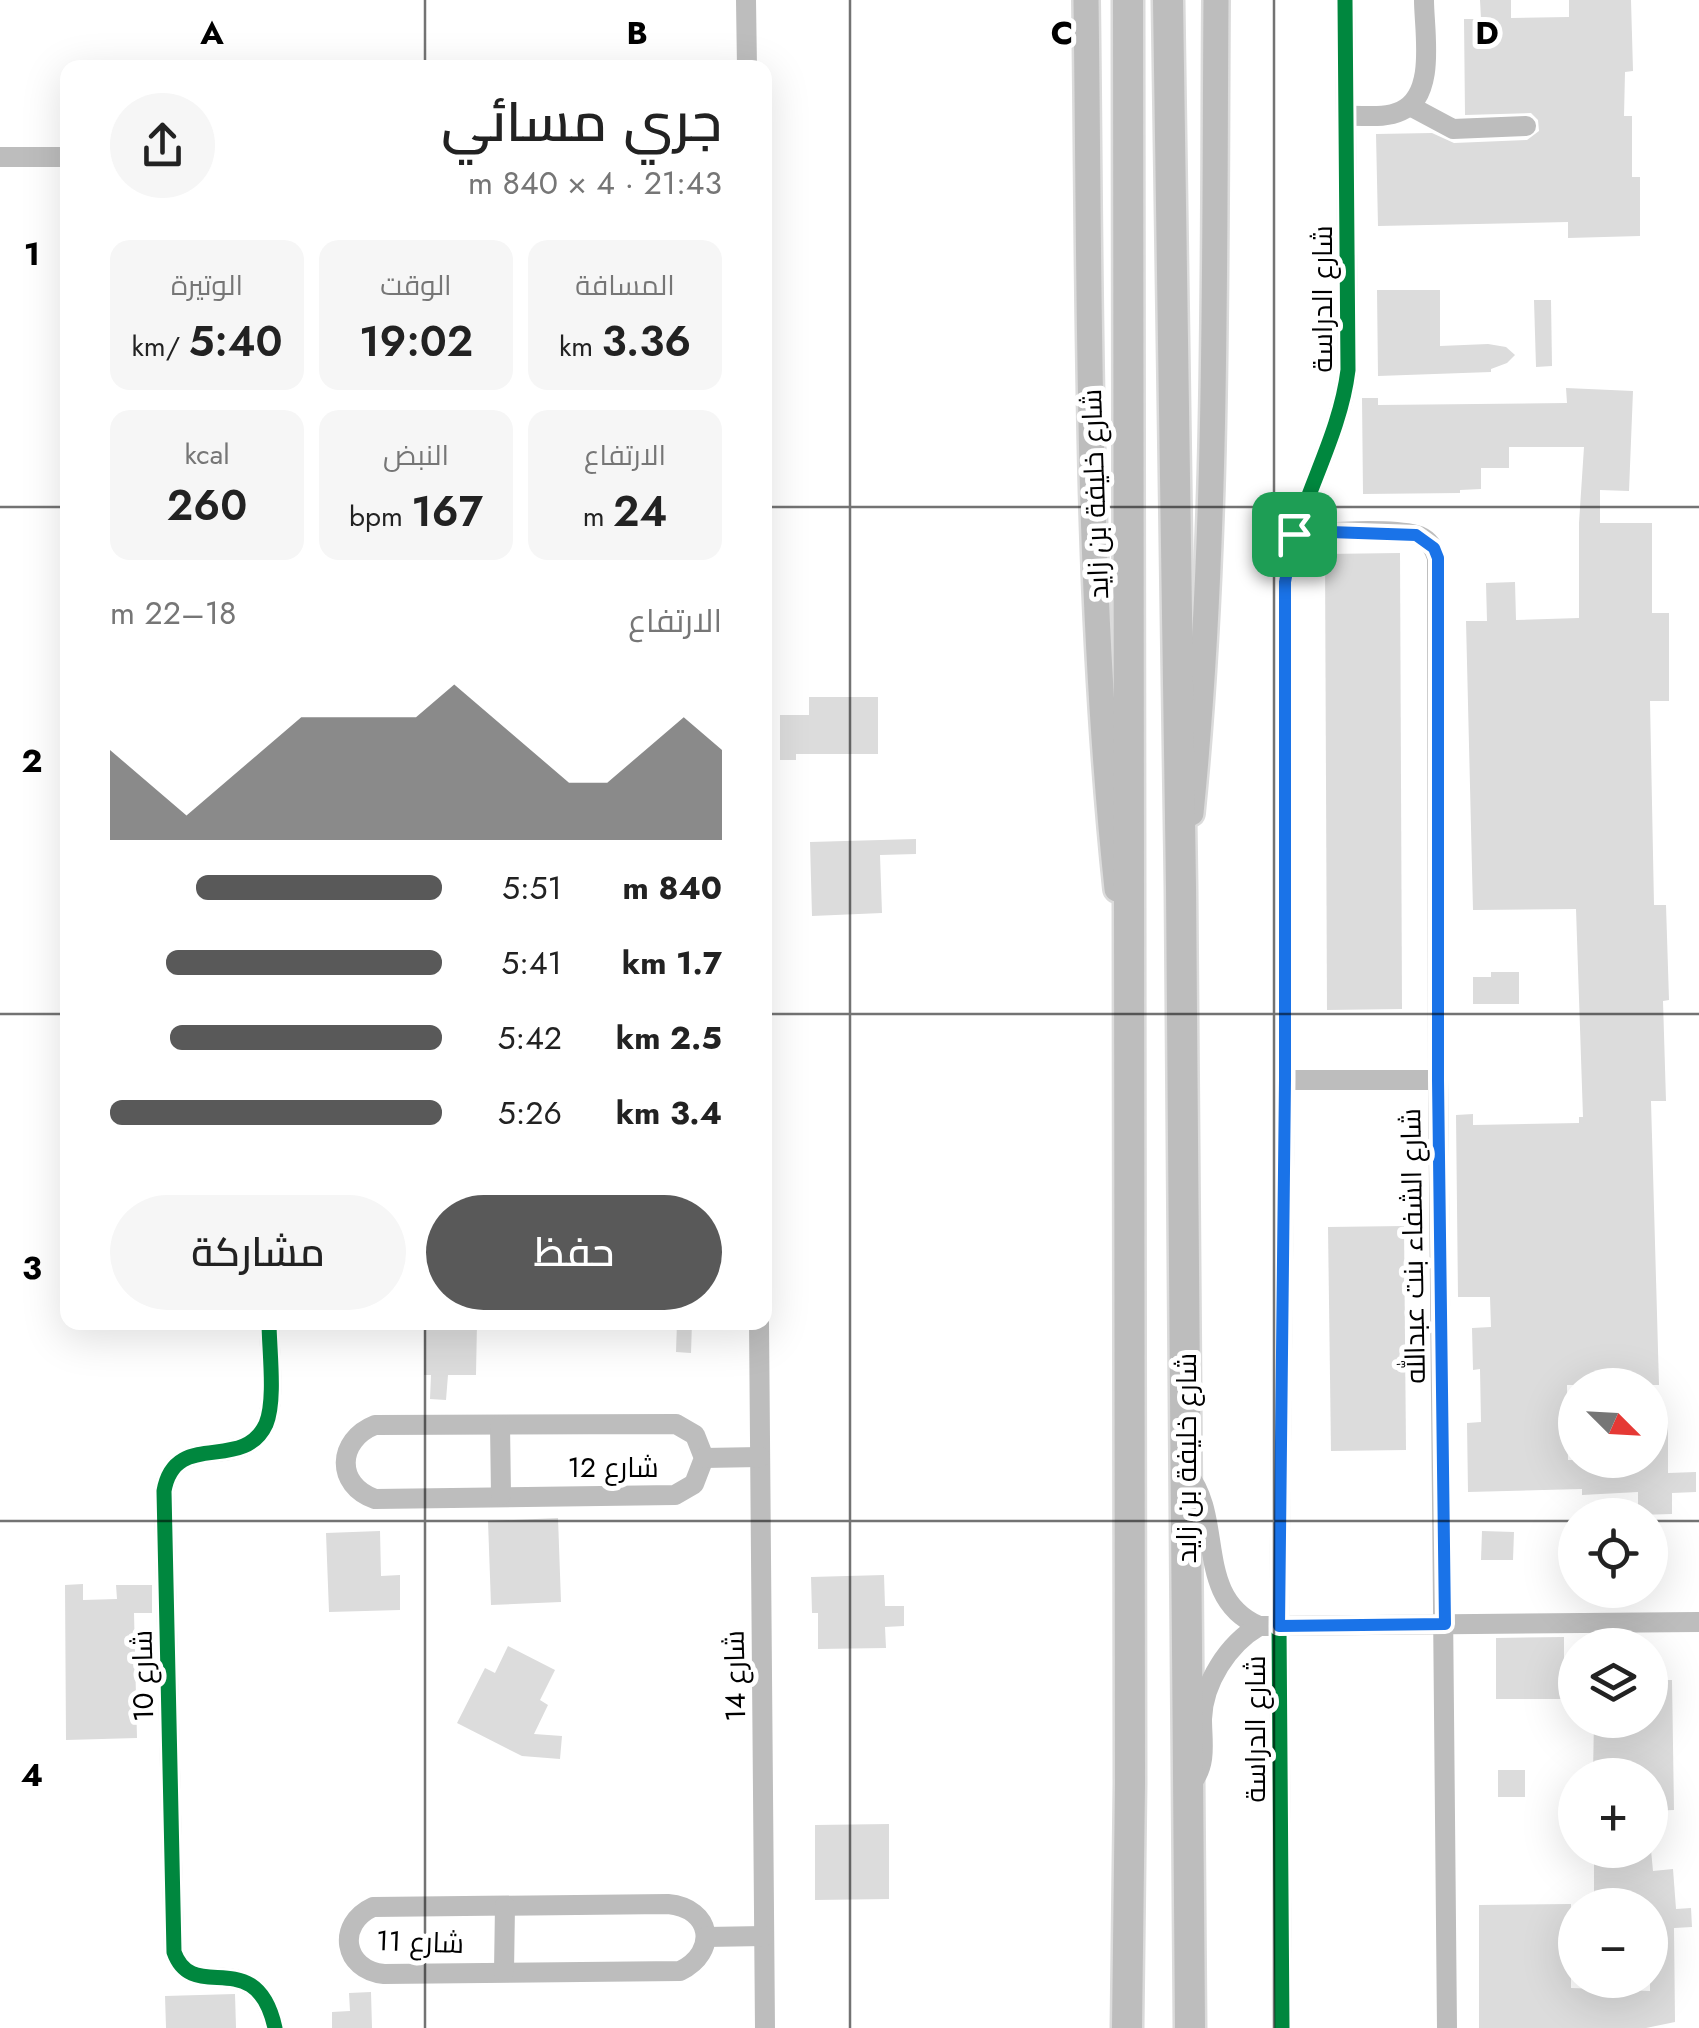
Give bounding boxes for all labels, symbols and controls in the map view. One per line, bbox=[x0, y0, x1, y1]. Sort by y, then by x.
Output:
text: A bbox=[199, 10, 224, 56]
text: B bbox=[626, 10, 648, 56]
text: C bbox=[1051, 10, 1073, 56]
text: D bbox=[1475, 10, 1499, 56]
text: جري مسائي bbox=[441, 82, 722, 162]
button: share bbox=[110, 93, 215, 198]
text: 21:43 · 4 × 840 m bbox=[468, 160, 722, 206]
street label: شارع الدراسة bbox=[1302, 225, 1343, 373]
text: 1 bbox=[24, 231, 40, 277]
text: الوتيرة bbox=[171, 265, 243, 306]
text: الوقت bbox=[380, 265, 452, 306]
text: المسافة bbox=[575, 265, 675, 306]
text: 5:40 bbox=[188, 311, 283, 372]
text: 19:02 bbox=[359, 311, 473, 372]
text: 3.36 bbox=[601, 311, 691, 372]
text: /km bbox=[131, 326, 188, 367]
text: km bbox=[559, 326, 601, 367]
street label: شارع خليفة بن زايد bbox=[1071, 388, 1119, 600]
text: kcal bbox=[184, 434, 230, 475]
text: النبض bbox=[383, 435, 449, 476]
text: الارتفاع bbox=[584, 435, 666, 476]
text: 260 bbox=[167, 475, 247, 536]
text: 167 bbox=[411, 481, 483, 542]
text: 24 bbox=[613, 481, 667, 542]
pin bbox=[1252, 492, 1337, 577]
text: bpm bbox=[349, 496, 411, 537]
text: m bbox=[583, 496, 613, 537]
icon: arrive bbox=[1267, 507, 1322, 562]
text: 18–22 m bbox=[110, 590, 237, 636]
text: الارتفاع bbox=[628, 598, 722, 644]
text: 2 bbox=[22, 738, 43, 784]
text: 5:51 bbox=[502, 865, 562, 911]
text: 840 m bbox=[623, 865, 722, 911]
text: 5:41 bbox=[501, 940, 562, 986]
text: 1.7 km bbox=[622, 940, 722, 986]
text: 5:42 bbox=[497, 1015, 562, 1061]
text: 2.5 km bbox=[616, 1015, 722, 1061]
text: 5:26 bbox=[498, 1090, 562, 1136]
text: 3.4 km bbox=[616, 1090, 722, 1136]
street label: شارع الشفاء بنت عبدالله bbox=[1390, 1108, 1436, 1384]
button: مشاركة bbox=[110, 1195, 406, 1310]
button: حفظ bbox=[426, 1195, 722, 1310]
text: 3 bbox=[22, 1245, 42, 1291]
street label: شارع خليفة بن زايد bbox=[1166, 1353, 1207, 1563]
north arrow bbox=[1558, 1368, 1668, 1478]
map controls bbox=[1558, 1368, 1668, 1998]
street label: شارع 12 bbox=[567, 1447, 659, 1488]
button: locate bbox=[1558, 1498, 1668, 1608]
button: layers bbox=[1558, 1628, 1668, 1738]
street label: شارع 10 bbox=[122, 1630, 164, 1722]
street label: شارع 14 bbox=[714, 1630, 756, 1722]
street label: شارع الدراسة bbox=[1235, 1655, 1276, 1803]
text: 4 bbox=[21, 1752, 43, 1798]
button: + bbox=[1558, 1758, 1668, 1868]
button: − bbox=[1558, 1888, 1668, 1998]
street label: شارع 11 bbox=[375, 1920, 465, 1964]

